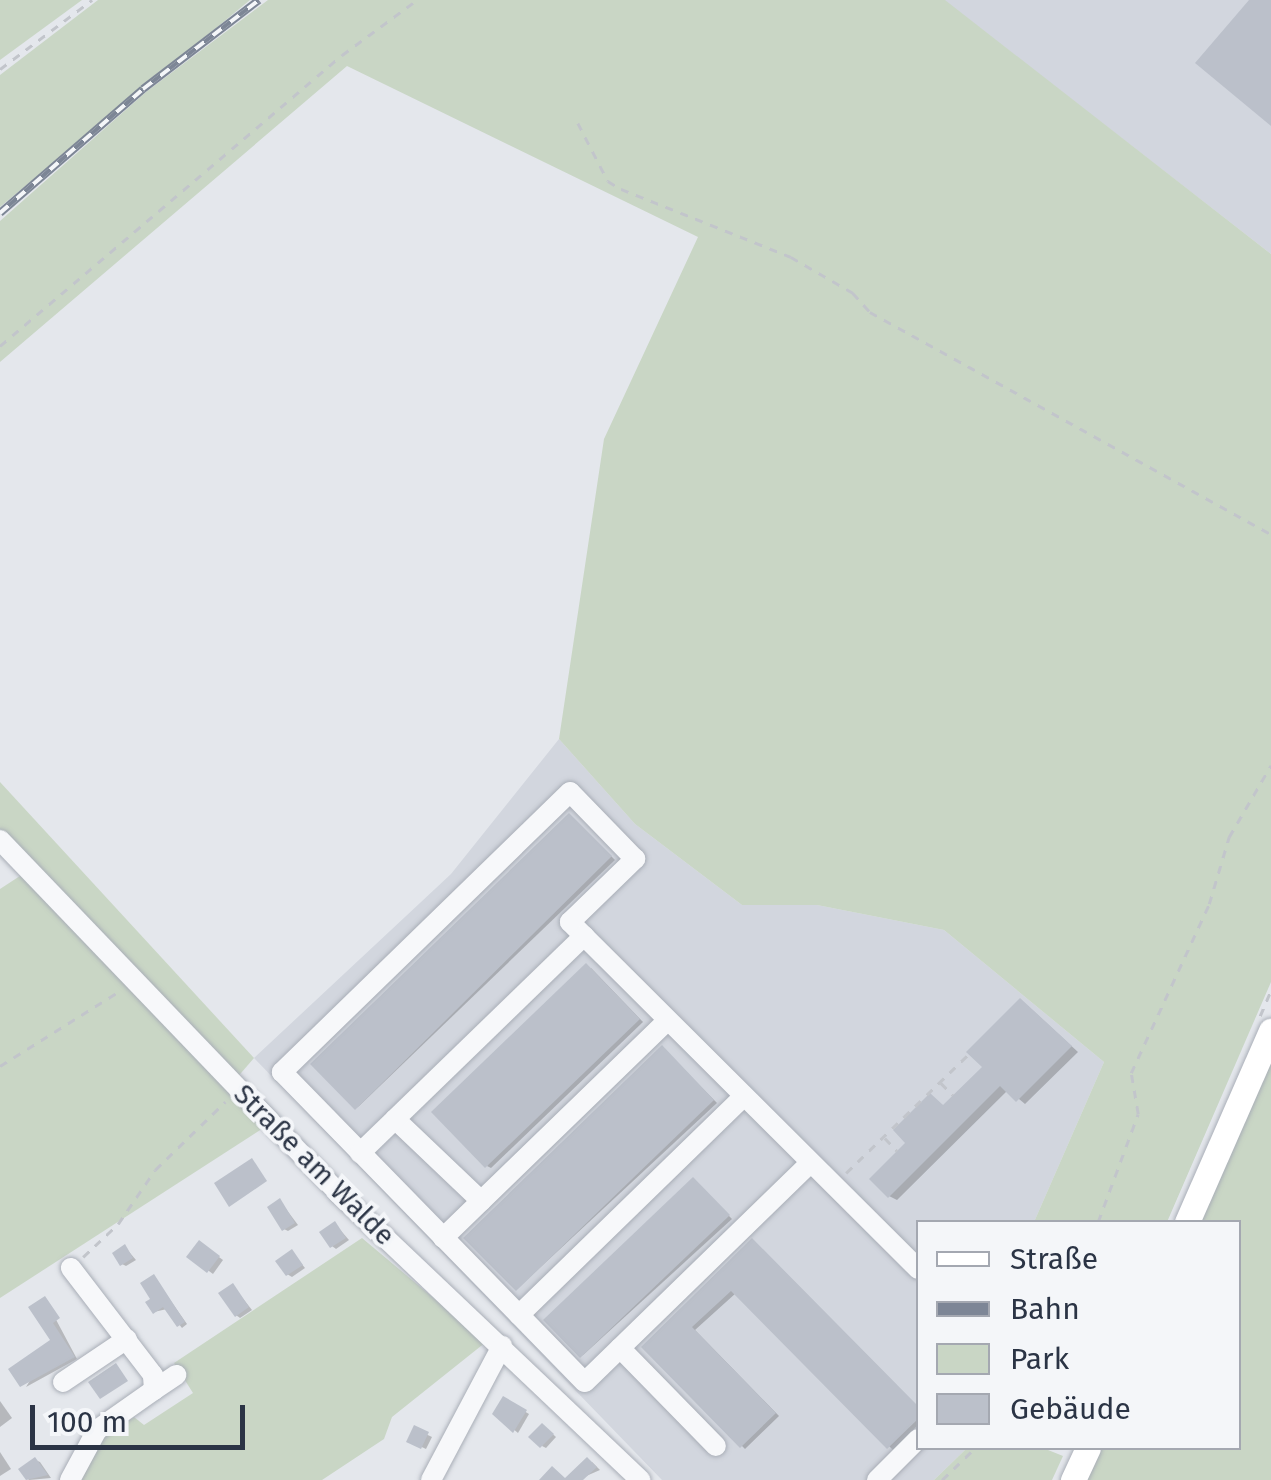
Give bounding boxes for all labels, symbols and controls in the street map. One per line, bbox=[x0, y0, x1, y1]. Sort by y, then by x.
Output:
street label: Straße am Walde bbox=[227, 1078, 401, 1252]
legend bbox=[916, 1220, 1241, 1450]
text: Straße bbox=[1010, 1241, 1098, 1277]
text: Bahn bbox=[1010, 1291, 1080, 1327]
text: Park bbox=[1010, 1341, 1069, 1377]
scale bar bbox=[35, 1385, 250, 1447]
text: Gebäude bbox=[1010, 1391, 1131, 1427]
text: 100 m bbox=[47, 1404, 127, 1440]

